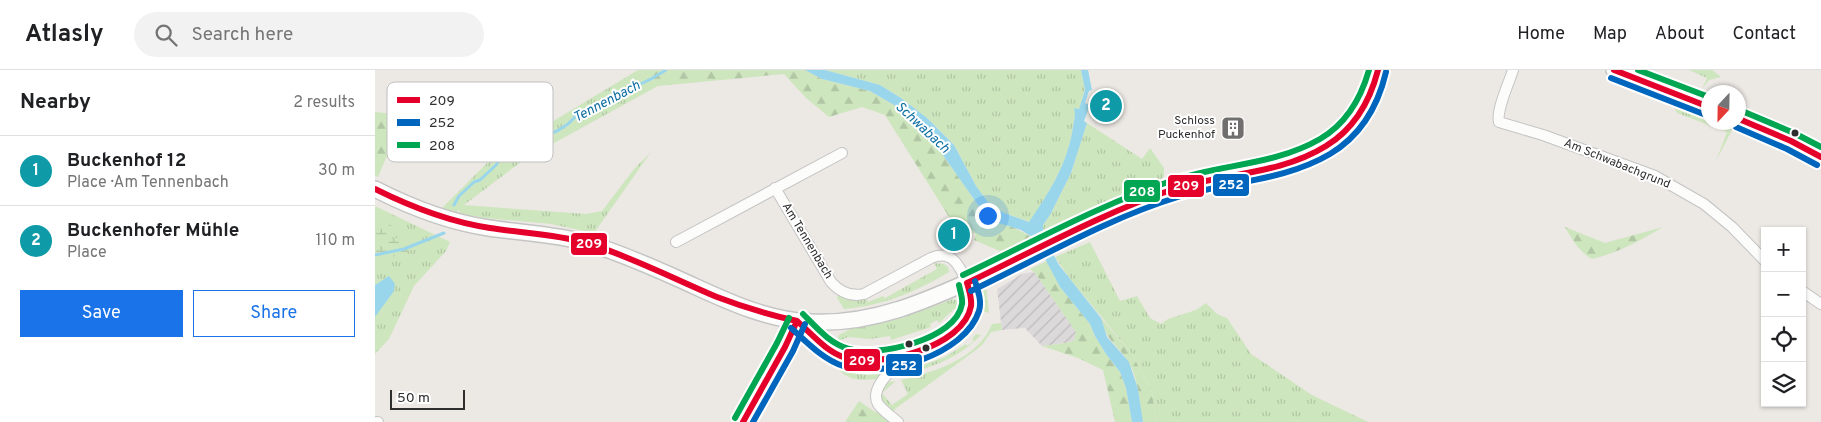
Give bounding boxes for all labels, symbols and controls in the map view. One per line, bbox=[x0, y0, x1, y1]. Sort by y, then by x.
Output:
search box bbox=[134, 12, 484, 57]
text: Atlasly bbox=[25, 20, 104, 50]
icon: search bbox=[152, 21, 180, 49]
text: Search here bbox=[192, 23, 293, 47]
text: Home bbox=[1517, 23, 1565, 46]
text: Map bbox=[1593, 23, 1627, 46]
text: About bbox=[1655, 23, 1704, 46]
text: Contact bbox=[1732, 23, 1796, 46]
water label: Tennenbach bbox=[571, 77, 644, 127]
legend bbox=[387, 82, 553, 162]
north arrow bbox=[1701, 85, 1746, 130]
pin: 2 bbox=[1090, 87, 1122, 125]
text: Nearby bbox=[20, 89, 91, 116]
text: 2 results bbox=[293, 93, 355, 113]
text: 209 bbox=[429, 93, 455, 110]
water label: Schwabach bbox=[891, 99, 953, 158]
place label: Schloss Puckenhof bbox=[1158, 113, 1215, 143]
text: 252 bbox=[429, 115, 455, 132]
building icon: Schloss Puckenhof bbox=[1220, 115, 1246, 141]
unlabelled marker bbox=[1790, 128, 1800, 138]
street label: Am Schwabachgrund bbox=[1561, 135, 1673, 193]
text: 208 bbox=[429, 138, 455, 155]
text: Buckenhof 12 bbox=[67, 149, 186, 173]
text: 1 bbox=[33, 161, 39, 181]
text: 30 m bbox=[318, 161, 355, 181]
text: Place · Am Tennenbach bbox=[67, 173, 229, 193]
line badge: 252 bbox=[1212, 173, 1250, 197]
line badge: 209 bbox=[1167, 174, 1205, 198]
text: 252 bbox=[1218, 177, 1244, 194]
text: 209 bbox=[1173, 178, 1199, 195]
line badge: 208 bbox=[1123, 179, 1161, 203]
text: 208 bbox=[1129, 184, 1155, 201]
street label: Am Tennenbach bbox=[778, 200, 836, 282]
your location bbox=[975, 203, 1001, 229]
pin: 1 bbox=[938, 216, 970, 254]
text: Buckenhofer Mühle bbox=[67, 219, 239, 243]
map controls bbox=[1761, 227, 1806, 407]
button: + bbox=[1761, 227, 1806, 272]
text: 2 bbox=[31, 231, 41, 251]
text: 110 m bbox=[315, 231, 355, 251]
line badge: 209 bbox=[570, 232, 608, 256]
text: 209 bbox=[576, 236, 602, 253]
text: Place bbox=[67, 243, 107, 263]
button: − bbox=[1761, 272, 1806, 317]
button: Save bbox=[20, 290, 183, 337]
button: Share bbox=[193, 290, 355, 337]
button: locate bbox=[1761, 317, 1806, 362]
unlabelled marker bbox=[904, 339, 914, 349]
unlabelled marker bbox=[921, 343, 931, 353]
line badge: 209 bbox=[843, 348, 881, 372]
text: 209 bbox=[849, 353, 875, 370]
line badge: 252 bbox=[885, 353, 923, 377]
text: 252 bbox=[891, 358, 917, 375]
button: layers bbox=[1761, 362, 1806, 407]
scale bar bbox=[390, 387, 465, 410]
text: 50 m bbox=[397, 390, 430, 407]

